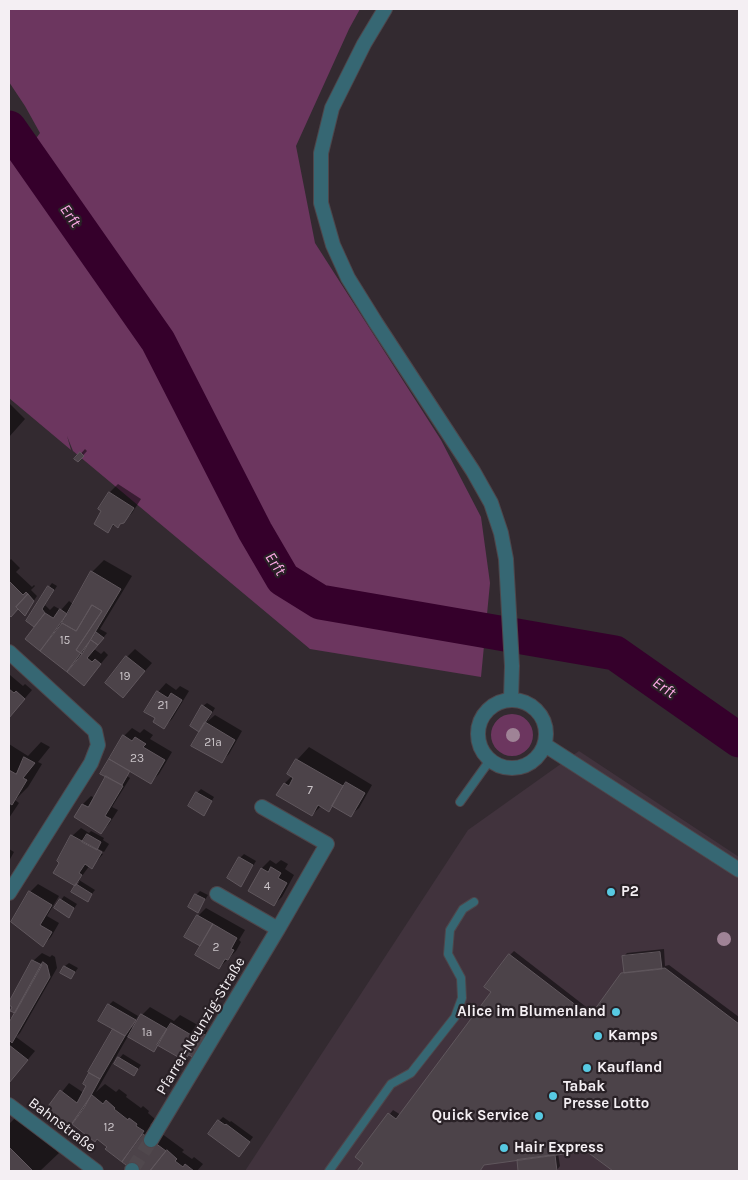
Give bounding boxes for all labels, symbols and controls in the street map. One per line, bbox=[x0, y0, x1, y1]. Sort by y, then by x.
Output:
water label: Erft bbox=[55, 201, 85, 231]
water label: Erft bbox=[260, 549, 290, 579]
house number: 15 bbox=[60, 634, 70, 648]
house number: 19 bbox=[120, 670, 130, 684]
water label: Erft bbox=[649, 673, 679, 703]
house number: 21 bbox=[158, 699, 168, 713]
house number: 21a bbox=[204, 736, 222, 750]
house number: 23 bbox=[130, 752, 144, 766]
house number: 7 bbox=[307, 784, 313, 798]
house number: 4 bbox=[264, 880, 270, 894]
place label: P2 bbox=[621, 883, 639, 901]
marker: P2 bbox=[605, 886, 617, 898]
house number: 2 bbox=[213, 941, 219, 955]
street label: Pfarrer-Neunzig-Straße bbox=[153, 954, 249, 1098]
place label: Alice im Blumenland bbox=[457, 1003, 606, 1021]
marker: Alice im Blumenland bbox=[610, 1006, 622, 1018]
house number: 1a bbox=[142, 1026, 152, 1040]
place label: Kamps bbox=[608, 1027, 658, 1045]
marker: Kamps bbox=[592, 1030, 604, 1042]
place label: Kaufland bbox=[597, 1059, 662, 1077]
marker: Kaufland bbox=[581, 1062, 593, 1074]
place label: Tabak Presse Lotto bbox=[563, 1078, 649, 1113]
marker: Tabak Presse Lotto bbox=[547, 1090, 559, 1102]
street label: Bahnstraße bbox=[25, 1094, 99, 1156]
place label: Quick Service bbox=[432, 1107, 529, 1125]
marker: Quick Service bbox=[533, 1110, 545, 1122]
house number: 12 bbox=[104, 1121, 114, 1135]
place label: Hair Express bbox=[514, 1139, 604, 1157]
marker: Hair Express bbox=[498, 1142, 510, 1154]

